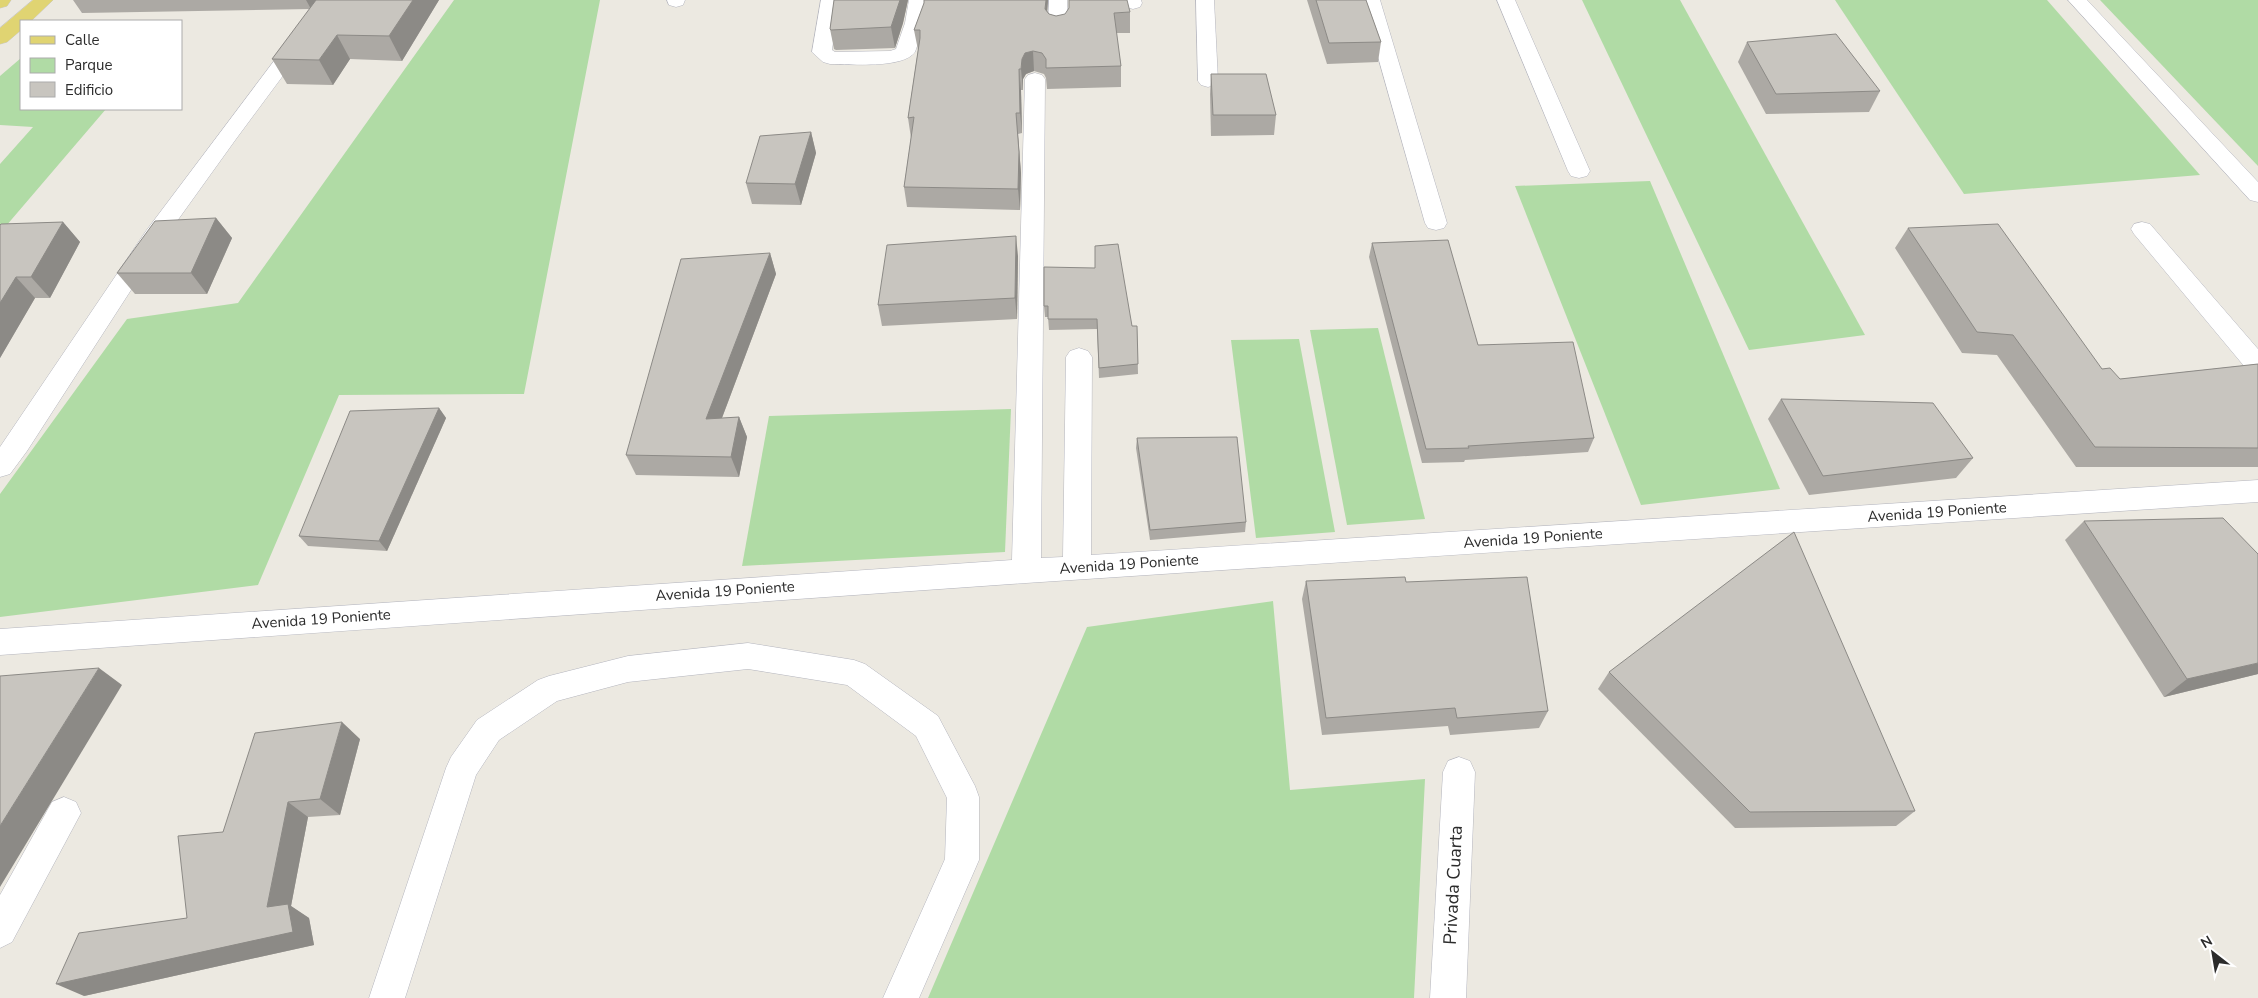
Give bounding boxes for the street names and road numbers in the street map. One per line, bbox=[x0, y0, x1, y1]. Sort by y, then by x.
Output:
street label: Avenida 19 Poniente bbox=[1867, 497, 2007, 527]
street label: Avenida 19 Poniente bbox=[1463, 523, 1603, 553]
street label: Avenida 19 Poniente bbox=[1059, 549, 1199, 579]
street label: Avenida 19 Poniente bbox=[655, 576, 795, 606]
street label: Avenida 19 Poniente bbox=[251, 604, 391, 634]
street label: Privada Cuarta bbox=[1438, 825, 1468, 945]

